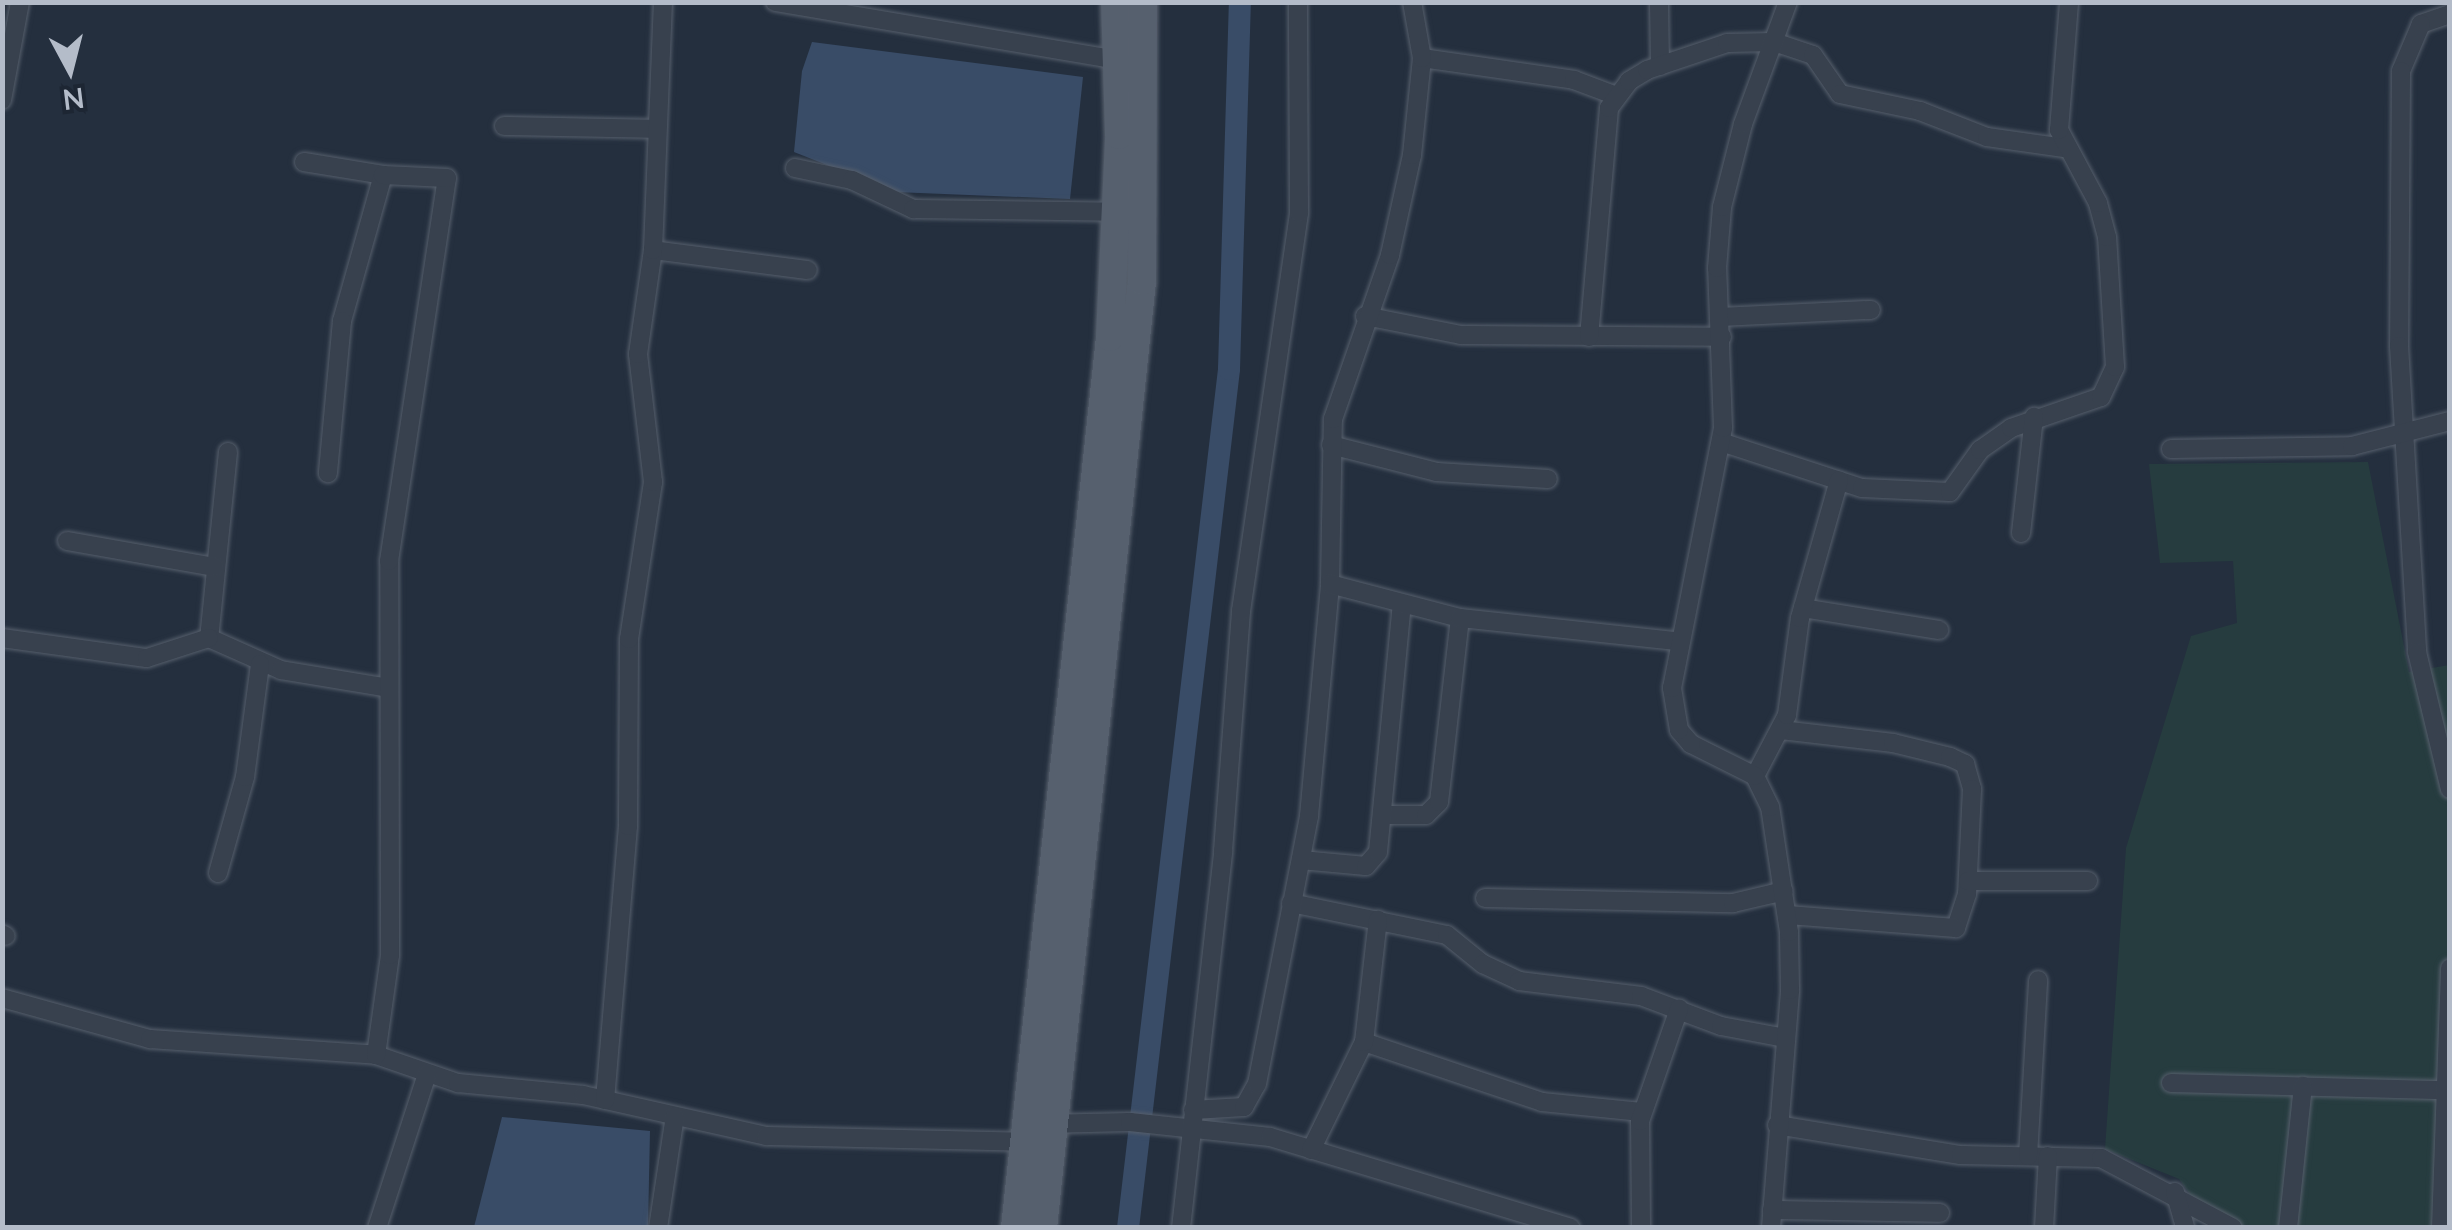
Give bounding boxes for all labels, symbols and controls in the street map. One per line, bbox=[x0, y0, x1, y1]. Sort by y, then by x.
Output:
north arrow bbox=[20, 20, 120, 120]
text: N bbox=[61, 82, 86, 118]

